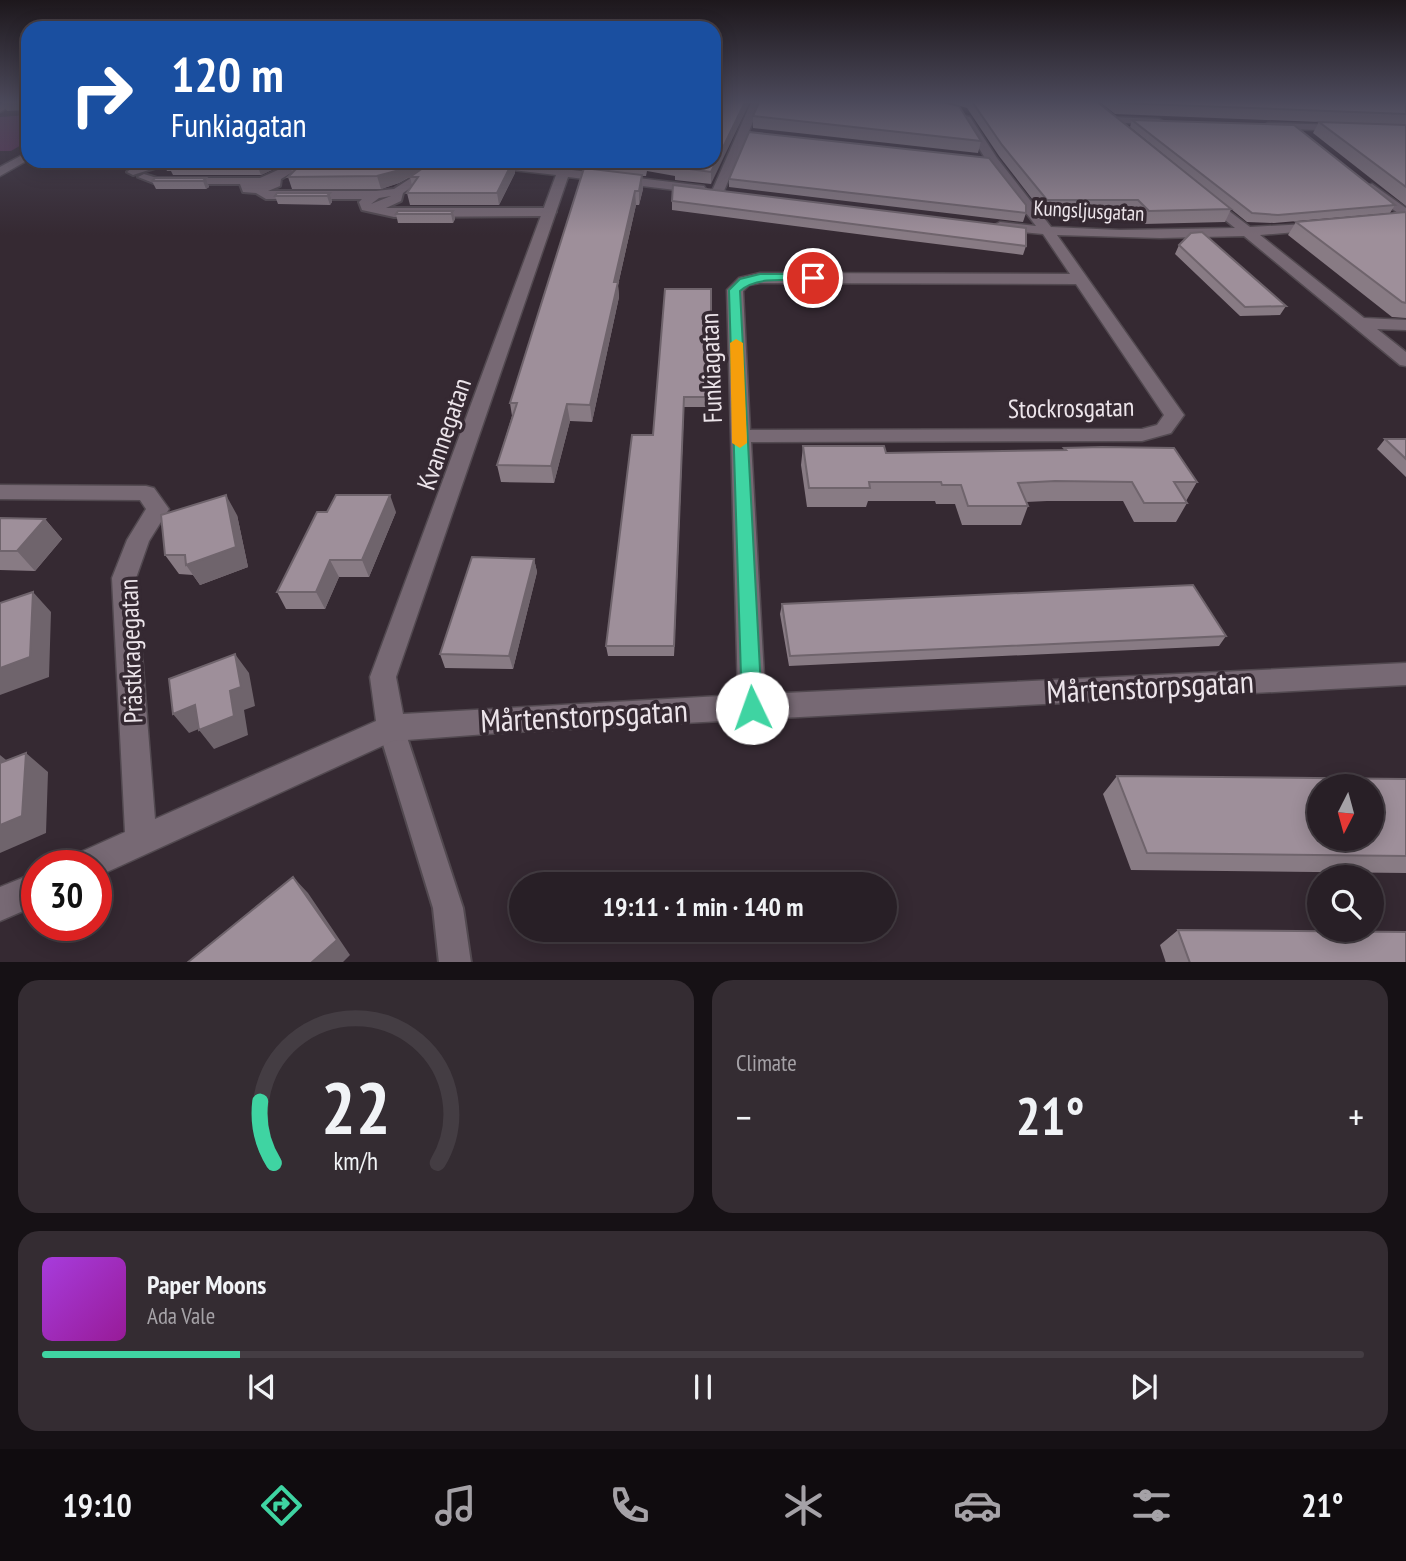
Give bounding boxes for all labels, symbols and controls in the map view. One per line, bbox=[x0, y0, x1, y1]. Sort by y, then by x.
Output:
text: 120 m bbox=[171, 42, 284, 106]
icon: right bbox=[56, 49, 147, 140]
text: Funkiagatan bbox=[171, 104, 307, 146]
street label: Kungsljusgatan bbox=[1033, 194, 1145, 227]
pin bbox=[783, 248, 843, 308]
icon: arrive bbox=[794, 259, 832, 297]
street label: Funkiagatan bbox=[692, 312, 729, 424]
street label: Kvannegatan bbox=[409, 374, 478, 494]
street label: Stockrosgatan bbox=[1008, 390, 1134, 425]
street label: Prästkragegatan bbox=[111, 578, 150, 724]
street label: Mårtenstorpsgatan bbox=[1045, 660, 1255, 712]
position arrow bbox=[715, 671, 789, 745]
street label: Mårtenstorpsgatan bbox=[479, 689, 689, 741]
north arrow bbox=[1307, 774, 1384, 850]
map controls bbox=[1307, 774, 1384, 942]
speed limit sign: 30 bbox=[21, 850, 112, 941]
button: search bbox=[1307, 865, 1384, 942]
text: 19:11 · 1 min · 140 m bbox=[603, 890, 803, 923]
text: Climate bbox=[736, 1048, 797, 1077]
text: 22 bbox=[321, 1059, 391, 1153]
text: 21° bbox=[1016, 1082, 1084, 1149]
text: − bbox=[736, 1092, 752, 1141]
text: + bbox=[1348, 1092, 1364, 1141]
text: km/h bbox=[334, 1144, 378, 1176]
text: Paper Moons bbox=[147, 1268, 266, 1301]
text: Ada Vale bbox=[147, 1301, 215, 1330]
icon: previous bbox=[243, 1368, 281, 1406]
icon: pause bbox=[684, 1368, 722, 1406]
icon: next bbox=[1125, 1368, 1163, 1406]
icon: directions bbox=[257, 1481, 306, 1530]
icon: music bbox=[431, 1481, 480, 1530]
icon: phone bbox=[605, 1481, 654, 1530]
icon: climate bbox=[779, 1481, 828, 1530]
icon: car bbox=[953, 1481, 1002, 1530]
icon: filters bbox=[1127, 1481, 1176, 1530]
text: 19:10 bbox=[63, 1484, 132, 1526]
text: 21° bbox=[1301, 1484, 1343, 1526]

